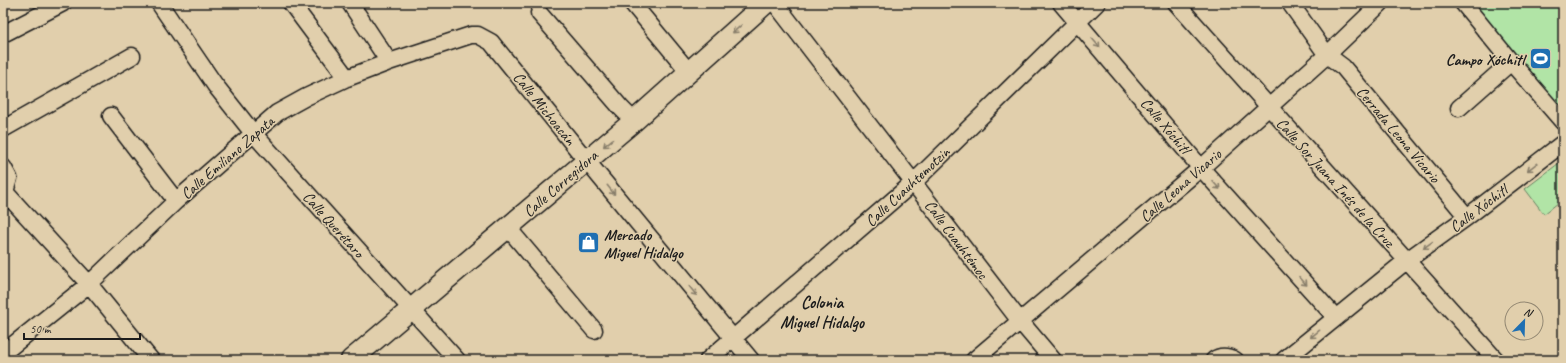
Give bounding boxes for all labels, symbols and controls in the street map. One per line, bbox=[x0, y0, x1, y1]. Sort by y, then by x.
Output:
one-way arrow bbox=[732, 24, 742, 34]
one-way arrow bbox=[1091, 38, 1100, 48]
sports icon: Campo Xóchitl bbox=[1527, 46, 1553, 72]
place label: Campo Xóchitl bbox=[1446, 50, 1527, 70]
street label: Calle Michoacán bbox=[509, 68, 580, 150]
street label: Cerrada Leona Vicario bbox=[1352, 82, 1445, 188]
street label: Calle Xóchitl bbox=[1136, 94, 1197, 160]
street label: Calle Emiliano Zapata bbox=[177, 111, 280, 204]
street label: Calle Sor Juana Inés de la Cruz bbox=[1272, 114, 1400, 253]
one-way arrow bbox=[602, 138, 613, 147]
street label: Calle Cuauhtemotzin bbox=[861, 142, 955, 231]
street label: Calle Leona Vicario bbox=[1136, 144, 1227, 227]
street label: Calle Corregidora bbox=[519, 145, 603, 222]
one-way arrow bbox=[1527, 163, 1538, 171]
one-way arrow bbox=[1212, 179, 1221, 190]
street label: Calle Xóchitl bbox=[1446, 179, 1514, 237]
one-way arrow bbox=[607, 185, 615, 196]
street label: Calle Querétaro bbox=[298, 187, 370, 264]
street label: Calle Cuauhtémoc bbox=[920, 196, 993, 284]
place label: Mercado Miguel Hidalgo bbox=[604, 225, 684, 263]
shop icon: Mercado Miguel Hidalgo bbox=[575, 230, 601, 256]
one-way arrow bbox=[1423, 241, 1434, 249]
one-way arrow bbox=[1299, 276, 1308, 287]
one-way arrow bbox=[689, 286, 698, 297]
district label: Colonia Miguel Hidalgo bbox=[780, 292, 866, 333]
north arrow bbox=[1504, 301, 1544, 341]
text: N bbox=[1522, 304, 1536, 320]
scale bar bbox=[24, 315, 140, 341]
text: 50 m bbox=[30, 321, 52, 337]
one-way arrow bbox=[1310, 330, 1321, 339]

